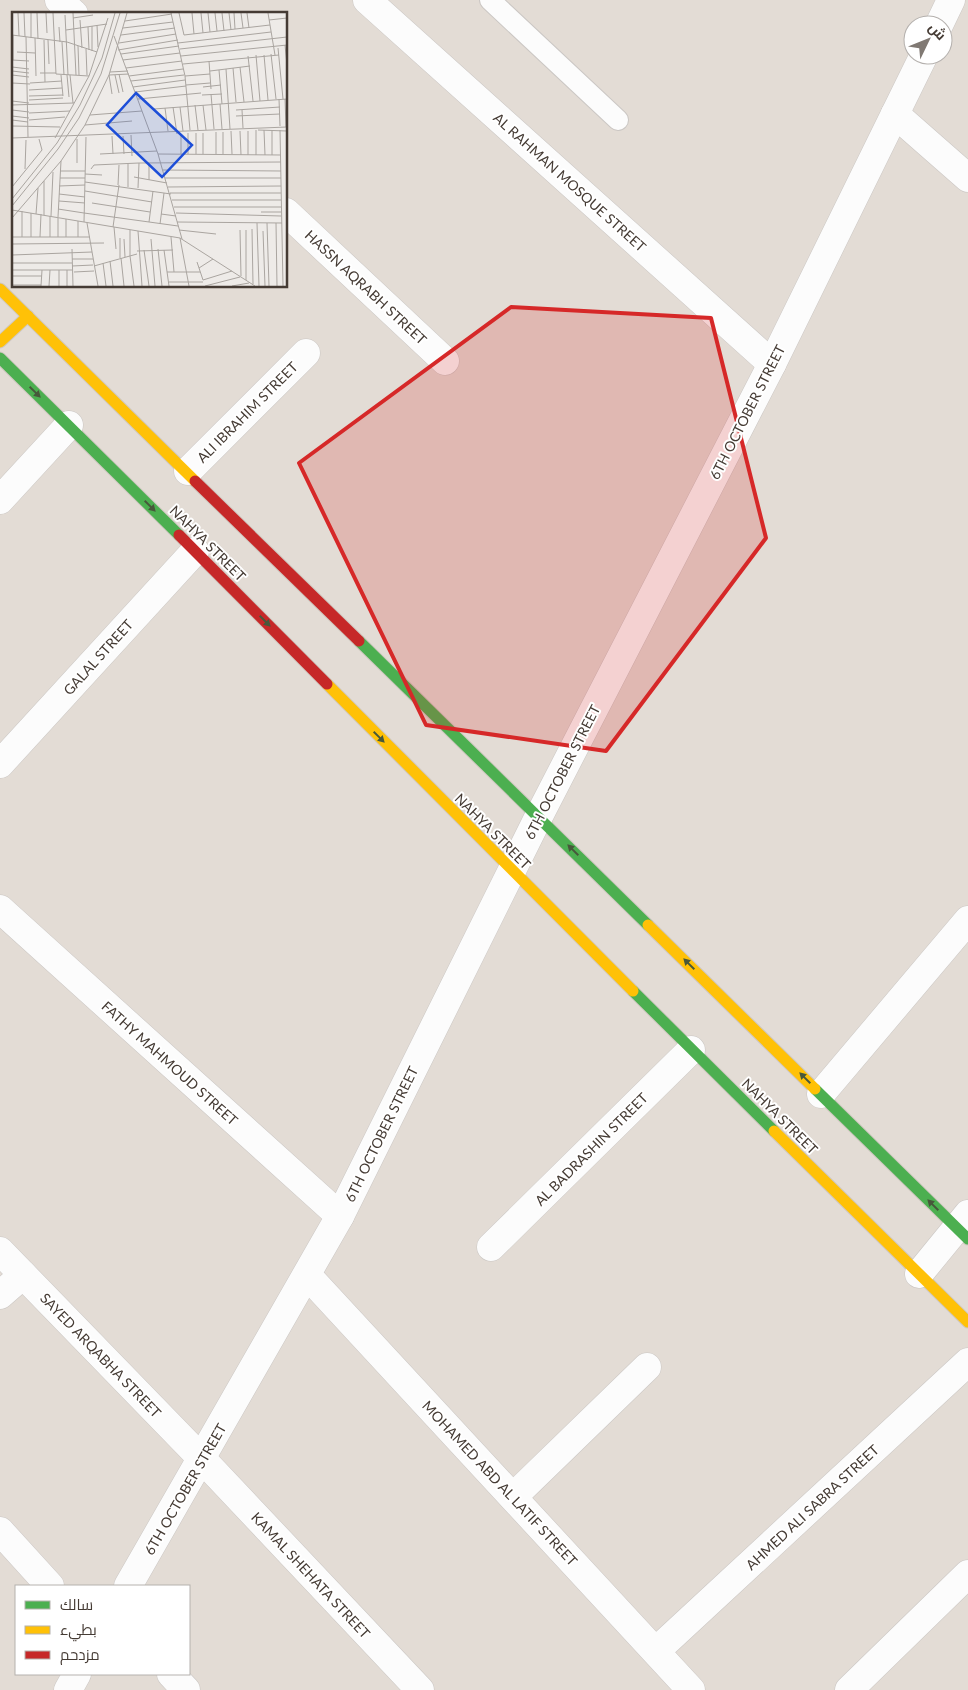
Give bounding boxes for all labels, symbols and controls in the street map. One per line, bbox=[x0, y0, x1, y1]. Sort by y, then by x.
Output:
inset map bbox=[12, 12, 288, 288]
north arrow bbox=[903, 15, 953, 65]
text: ش bbox=[925, 18, 950, 44]
street label: AL RAHMAN MOSQUE STREET bbox=[490, 109, 650, 256]
street label: HASSN AQRABH STREET bbox=[302, 226, 431, 348]
street label: 6TH OCTOBER STREET bbox=[706, 341, 789, 482]
street label: ALI IBRAHIM STREET bbox=[193, 358, 301, 466]
one-way arrow bbox=[29, 386, 41, 398]
one-way arrow bbox=[144, 500, 156, 512]
street label: NAHYA STREET bbox=[167, 502, 250, 585]
street label: GALAL STREET bbox=[60, 615, 137, 698]
one-way arrow bbox=[259, 615, 271, 627]
street label: 6TH OCTOBER STREET bbox=[521, 701, 604, 842]
one-way arrow bbox=[373, 731, 385, 743]
street label: NAHYA STREET bbox=[452, 790, 535, 873]
one-way arrow bbox=[568, 844, 580, 856]
one-way arrow bbox=[683, 958, 695, 970]
street label: FATHY MAHMOUD STREET bbox=[98, 997, 242, 1129]
street label: 6TH OCTOBER STREET bbox=[341, 1063, 422, 1205]
one-way arrow bbox=[799, 1072, 811, 1084]
street label: NAHYA STREET bbox=[739, 1075, 822, 1158]
street label: AL BADRASHIN STREET bbox=[531, 1089, 651, 1209]
one-way arrow bbox=[928, 1199, 940, 1211]
street label: SAYED ARQABHA STREET bbox=[37, 1289, 165, 1421]
street label: MOHAMED ABD AL LATIF STREET bbox=[419, 1397, 582, 1570]
street label: 6TH OCTOBER STREET bbox=[140, 1420, 230, 1558]
street label: AHMED ALI SABRA STREET bbox=[742, 1440, 883, 1573]
street label: KAMAL SHEHATA STREET bbox=[248, 1508, 374, 1642]
legend bbox=[15, 1585, 190, 1675]
text: سالك bbox=[60, 1595, 93, 1613]
text: بطيء bbox=[60, 1620, 97, 1642]
text: مزدحم bbox=[60, 1645, 100, 1665]

